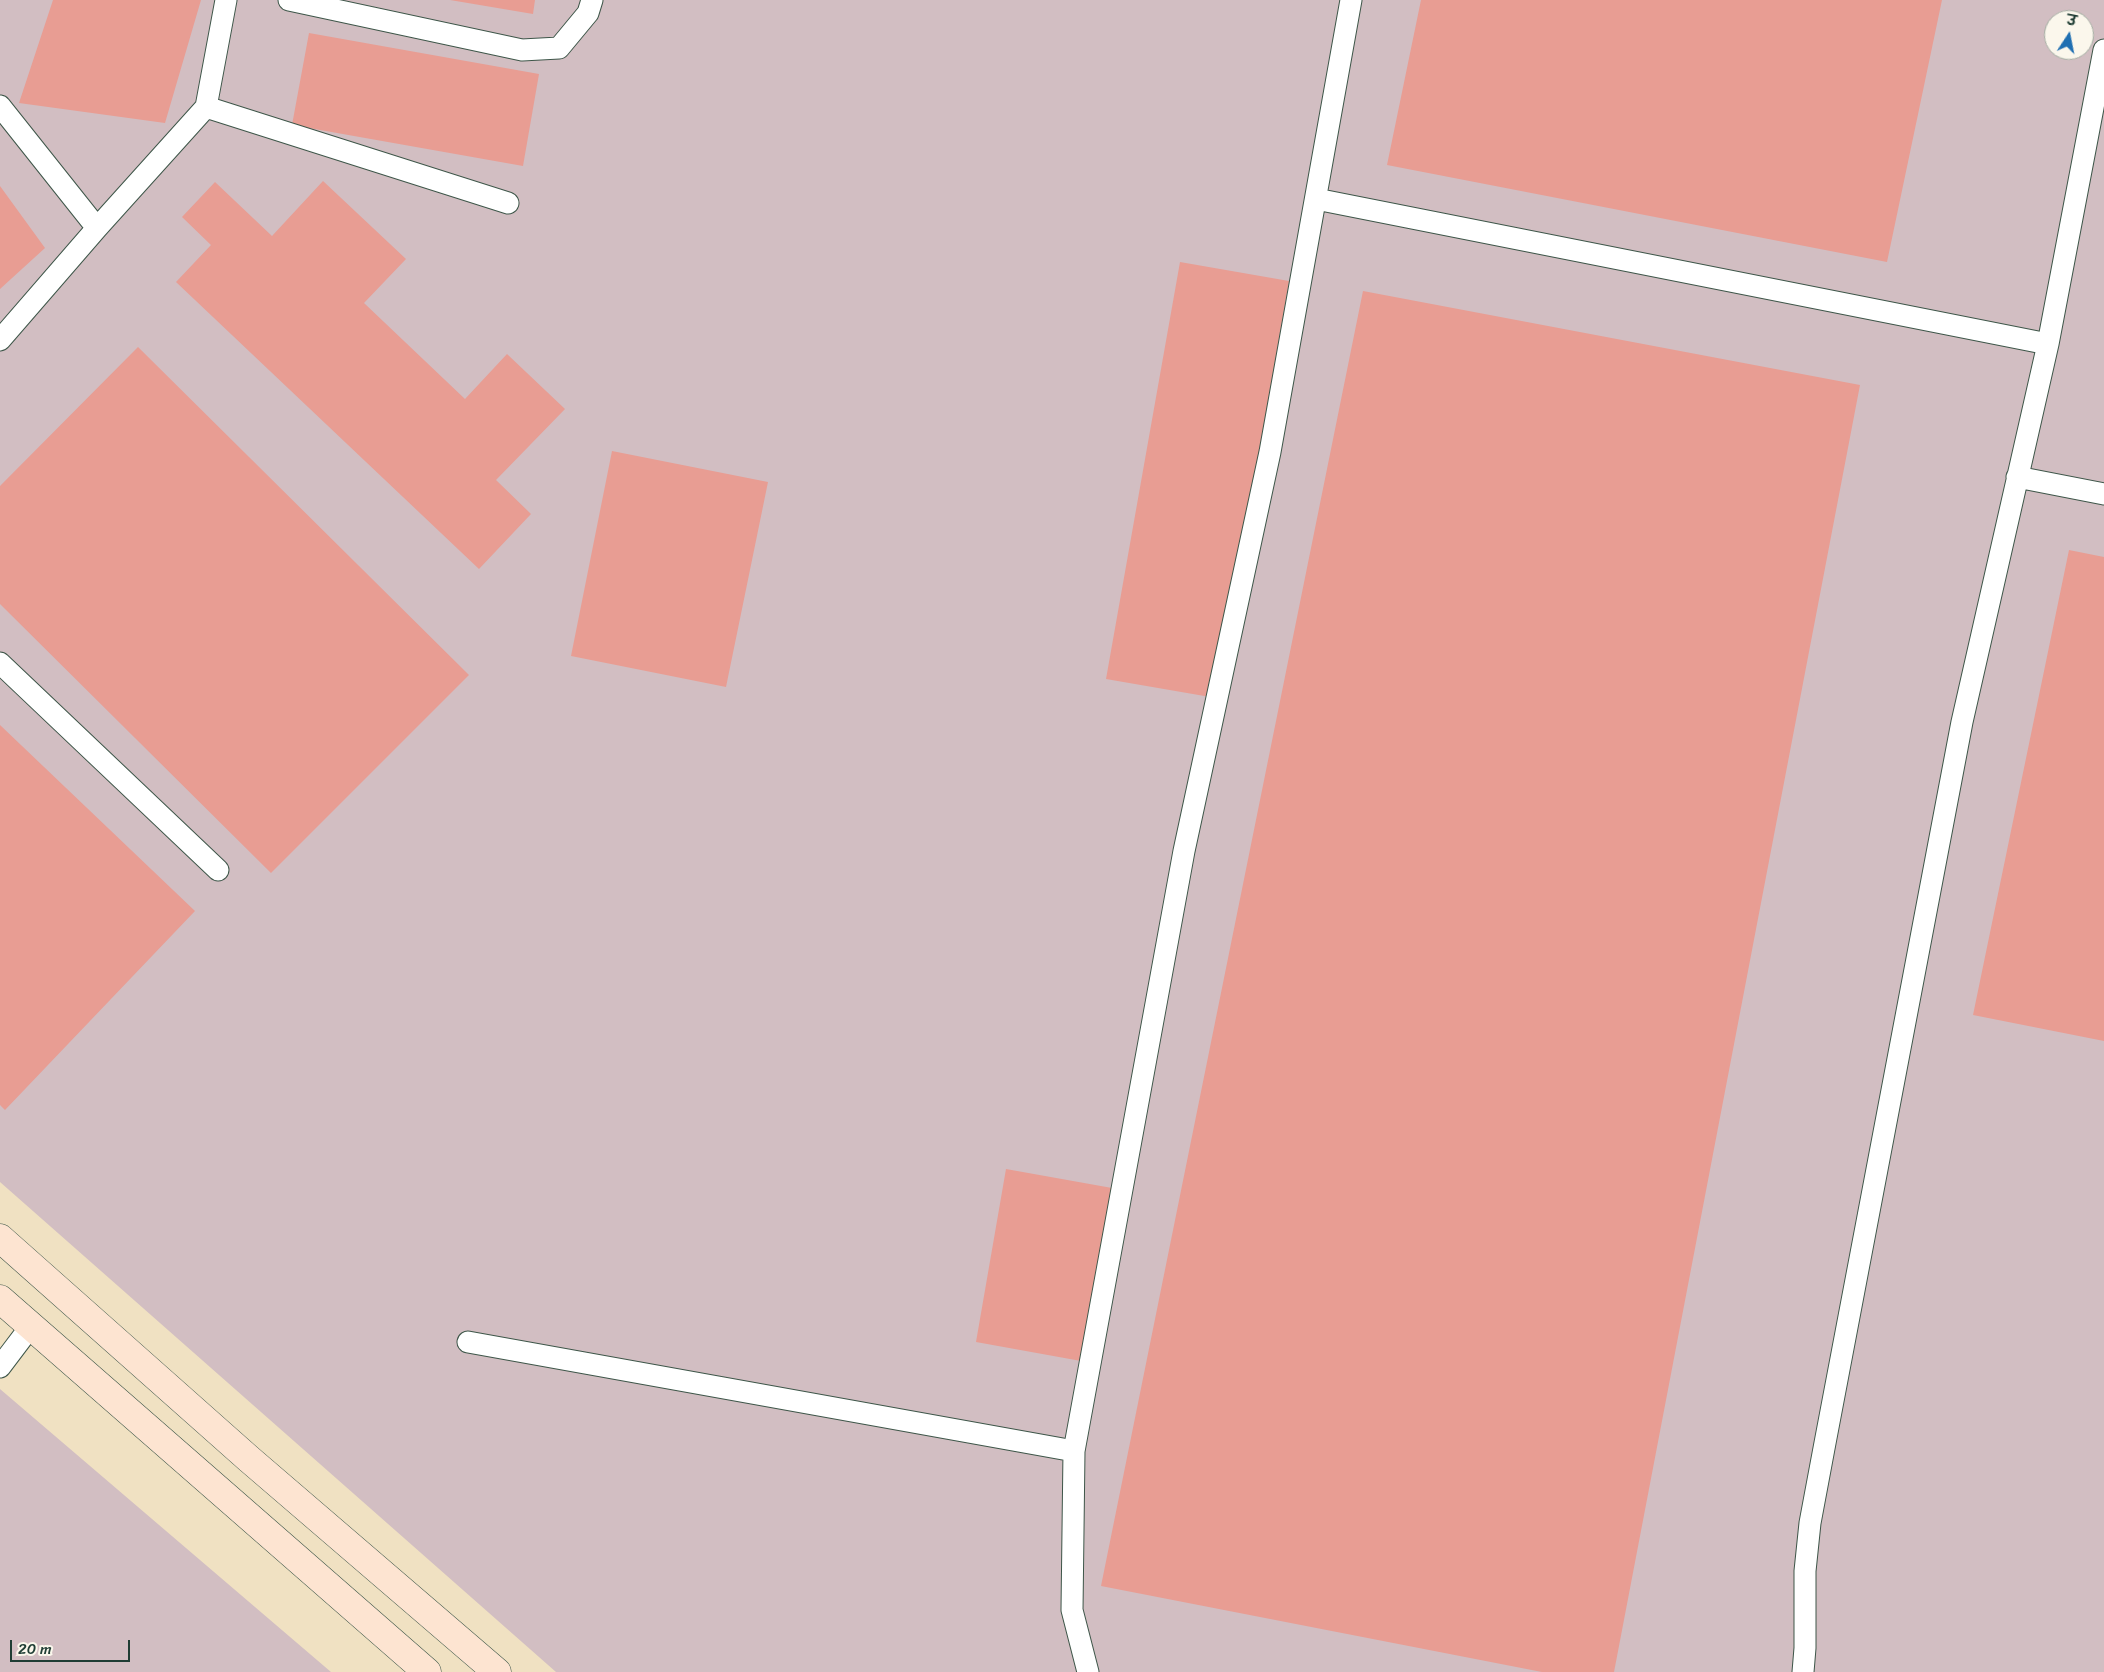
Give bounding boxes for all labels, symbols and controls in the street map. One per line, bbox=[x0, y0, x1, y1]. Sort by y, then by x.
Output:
text: उ bbox=[2065, 8, 2079, 34]
north arrow bbox=[2044, 10, 2094, 60]
scale bar bbox=[12, 1630, 132, 1662]
text: 20 m bbox=[18, 1636, 52, 1662]

